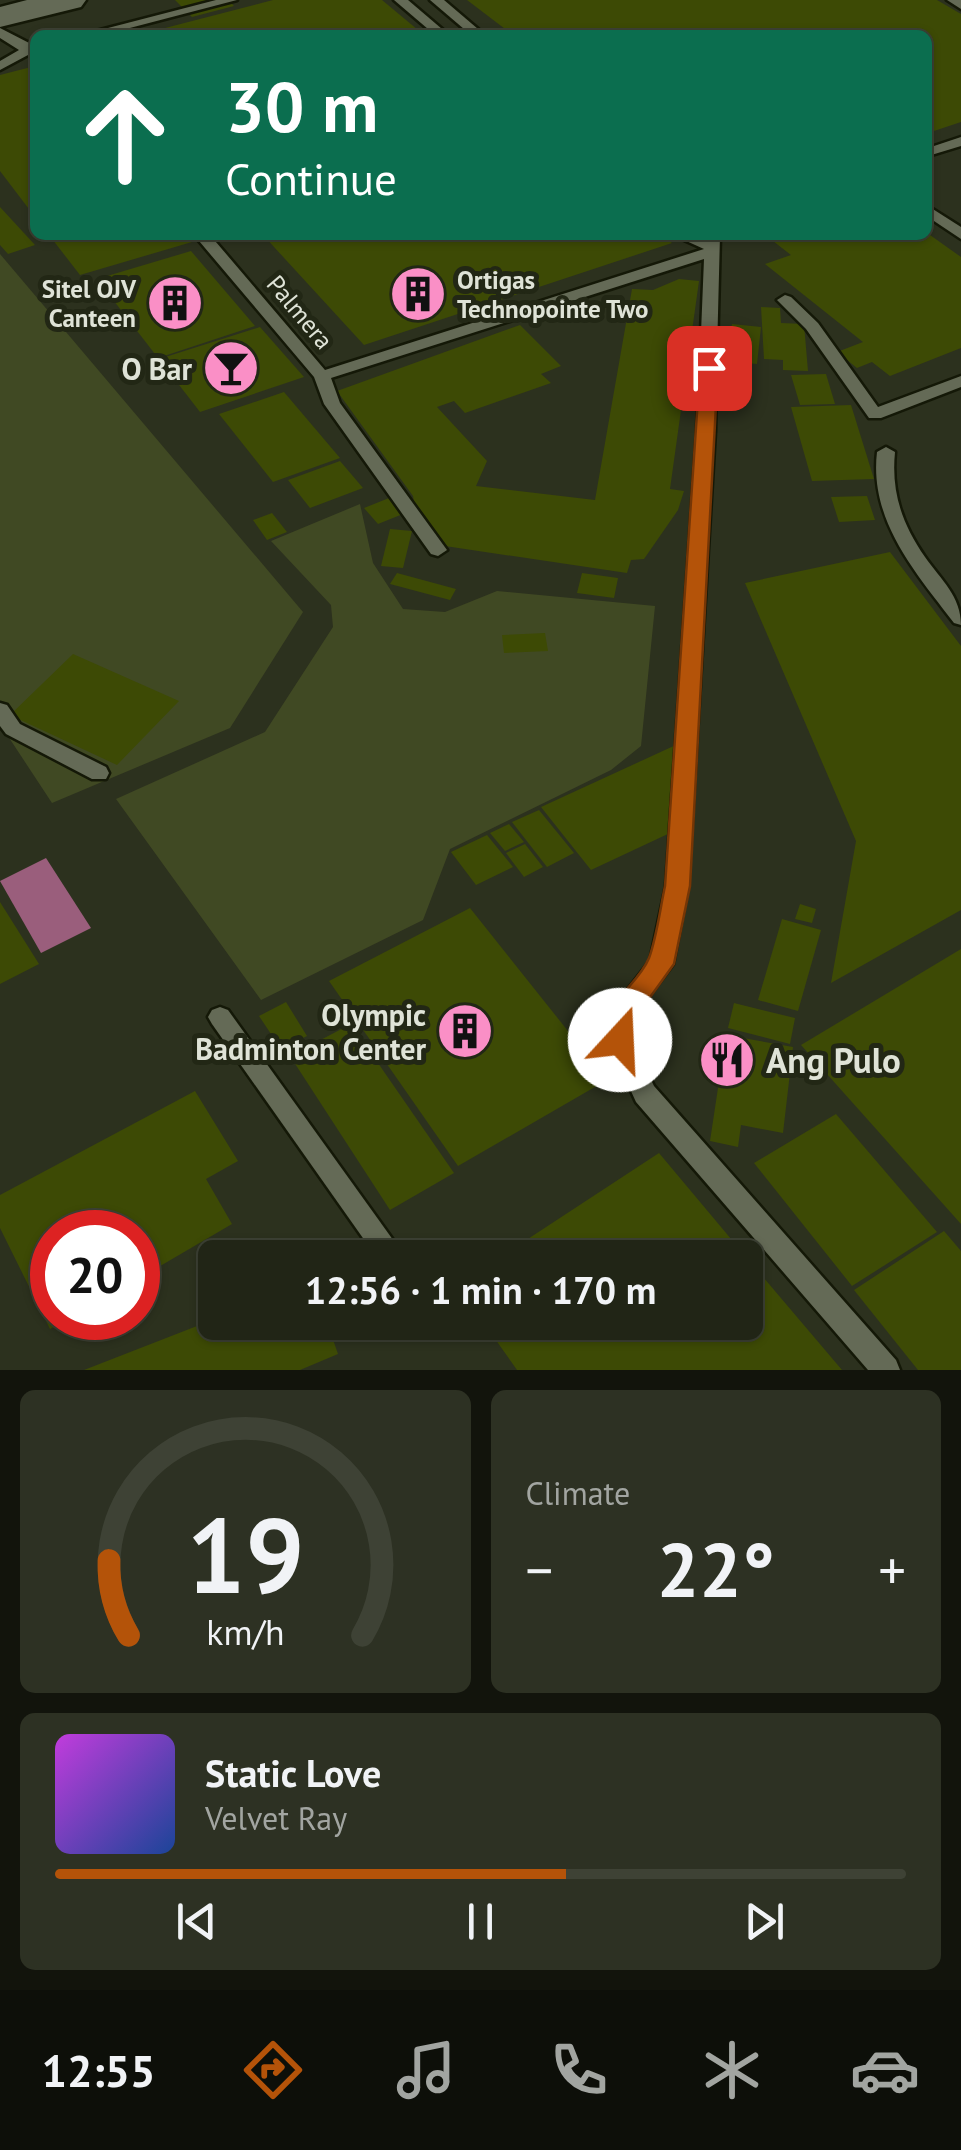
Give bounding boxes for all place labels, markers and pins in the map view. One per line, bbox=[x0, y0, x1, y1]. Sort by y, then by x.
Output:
building icon: Ortigas Technopointe Two bbox=[388, 264, 448, 324]
place label: Ortigas Technopointe Two bbox=[457, 264, 648, 325]
place label: Sitel OJV Canteen bbox=[42, 273, 137, 334]
building icon: Sitel OJV Canteen bbox=[145, 273, 205, 333]
pin bbox=[667, 326, 752, 411]
bar icon: O Bar bbox=[201, 338, 261, 398]
place label: O Bar bbox=[122, 349, 192, 388]
place label: Olympic Badminton Center bbox=[195, 995, 426, 1068]
building icon: Olympic Badminton Center bbox=[435, 1001, 495, 1061]
restaurant icon: Ang Pulo bbox=[697, 1030, 757, 1090]
place label: Ang Pulo bbox=[766, 1037, 901, 1083]

